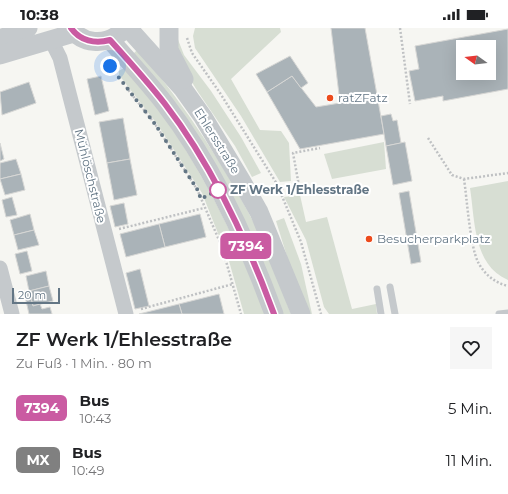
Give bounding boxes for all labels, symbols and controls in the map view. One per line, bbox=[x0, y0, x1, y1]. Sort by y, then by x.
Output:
text: 10:38 bbox=[20, 5, 59, 24]
north arrow bbox=[456, 40, 496, 80]
map controls bbox=[456, 40, 496, 80]
your location bbox=[100, 56, 120, 76]
place label: ratZFatz bbox=[338, 90, 388, 105]
marker: ratZFatz bbox=[325, 93, 335, 103]
street label: Ehlersstraße bbox=[191, 105, 244, 176]
street label: Mühlöschstraße bbox=[72, 127, 109, 224]
marker: ZF Werk 1/Ehlesstraße bbox=[209, 181, 227, 199]
place label: ZF Werk 1/Ehlesstraße bbox=[230, 182, 370, 197]
place label: Besucherparkplatz bbox=[377, 231, 490, 246]
line badge: 7394 bbox=[218, 233, 274, 259]
marker: Besucherparkplatz bbox=[364, 234, 374, 244]
text: 7394 bbox=[228, 237, 264, 255]
scale bar bbox=[12, 286, 60, 305]
text: 20 m bbox=[18, 288, 46, 302]
button: heart bbox=[450, 327, 492, 369]
text: ZF Werk 1/Ehlesstraße bbox=[16, 328, 232, 351]
text: Zu Fuß · 1 Min. · 80 m bbox=[16, 355, 152, 371]
text: Bus bbox=[79, 391, 109, 410]
text: 7394 bbox=[24, 399, 59, 417]
text: 5 Min. bbox=[448, 399, 492, 418]
text: 10:43 bbox=[79, 410, 111, 426]
text: Bus bbox=[72, 443, 102, 462]
text: MX bbox=[26, 451, 50, 469]
text: 11 Min. bbox=[446, 451, 492, 470]
text: 10:49 bbox=[72, 462, 104, 478]

